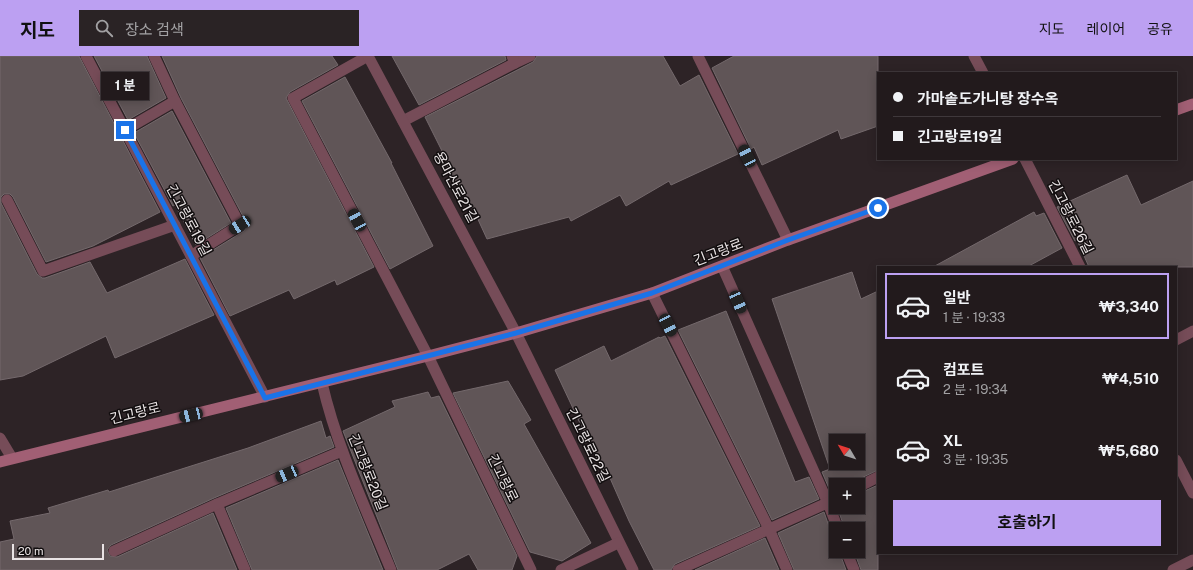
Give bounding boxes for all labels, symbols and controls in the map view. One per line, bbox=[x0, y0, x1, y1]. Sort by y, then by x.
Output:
search box bbox=[79, 10, 359, 46]
icon: search bbox=[93, 17, 115, 39]
text: 지도 bbox=[20, 19, 55, 41]
text: 장소 검색 bbox=[125, 21, 184, 38]
text: 지도 bbox=[1039, 21, 1065, 37]
text: 레이어 bbox=[1087, 21, 1125, 37]
text: 공유 bbox=[1147, 21, 1173, 37]
callout: 1 분 bbox=[101, 72, 149, 100]
text: 1 분 bbox=[115, 78, 135, 93]
text: 가마솥도가니탕 장수옥 bbox=[917, 90, 1058, 107]
route end bbox=[116, 121, 134, 139]
text: 긴고랑로19길 bbox=[917, 128, 1002, 145]
car bbox=[736, 143, 758, 169]
street label: 용마산로21길 bbox=[431, 149, 481, 225]
street label: 긴고랑로26길 bbox=[1045, 177, 1097, 257]
street label: 긴고랑로19길 bbox=[163, 181, 215, 259]
route start bbox=[869, 199, 887, 217]
car bbox=[346, 207, 368, 233]
car bbox=[227, 213, 253, 237]
street label: 긴고랑로 bbox=[691, 235, 745, 269]
icon: car bbox=[895, 288, 931, 324]
car bbox=[728, 289, 748, 315]
text: 일반 bbox=[943, 289, 971, 306]
text: ₩3,340 bbox=[1099, 298, 1159, 315]
text: 1 분 · 19:33 bbox=[943, 310, 1005, 325]
car bbox=[657, 312, 679, 338]
icon: car bbox=[895, 360, 931, 396]
text: 컴포트 bbox=[943, 361, 984, 378]
text: ₩4,510 bbox=[1102, 370, 1159, 387]
text: 2 분 · 19:34 bbox=[943, 382, 1008, 397]
street label: 긴고랑로 bbox=[108, 399, 162, 427]
street label: 긴고랑로22길 bbox=[563, 405, 613, 485]
car bbox=[178, 406, 204, 424]
street label: 긴고랑로20길 bbox=[345, 431, 391, 513]
icon: car bbox=[895, 432, 931, 468]
text: XL bbox=[943, 432, 962, 449]
north arrow bbox=[829, 434, 865, 470]
map controls bbox=[829, 434, 865, 558]
text: ₩5,680 bbox=[1098, 442, 1159, 459]
street label: 긴고랑로 bbox=[485, 451, 522, 505]
text: 3 분 · 19:35 bbox=[943, 452, 1008, 467]
car bbox=[274, 464, 300, 484]
button: + bbox=[829, 478, 865, 514]
button: 호출하기 bbox=[893, 500, 1161, 546]
button: − bbox=[829, 522, 865, 558]
scale bar bbox=[12, 542, 104, 561]
text: 20 m bbox=[18, 545, 43, 557]

